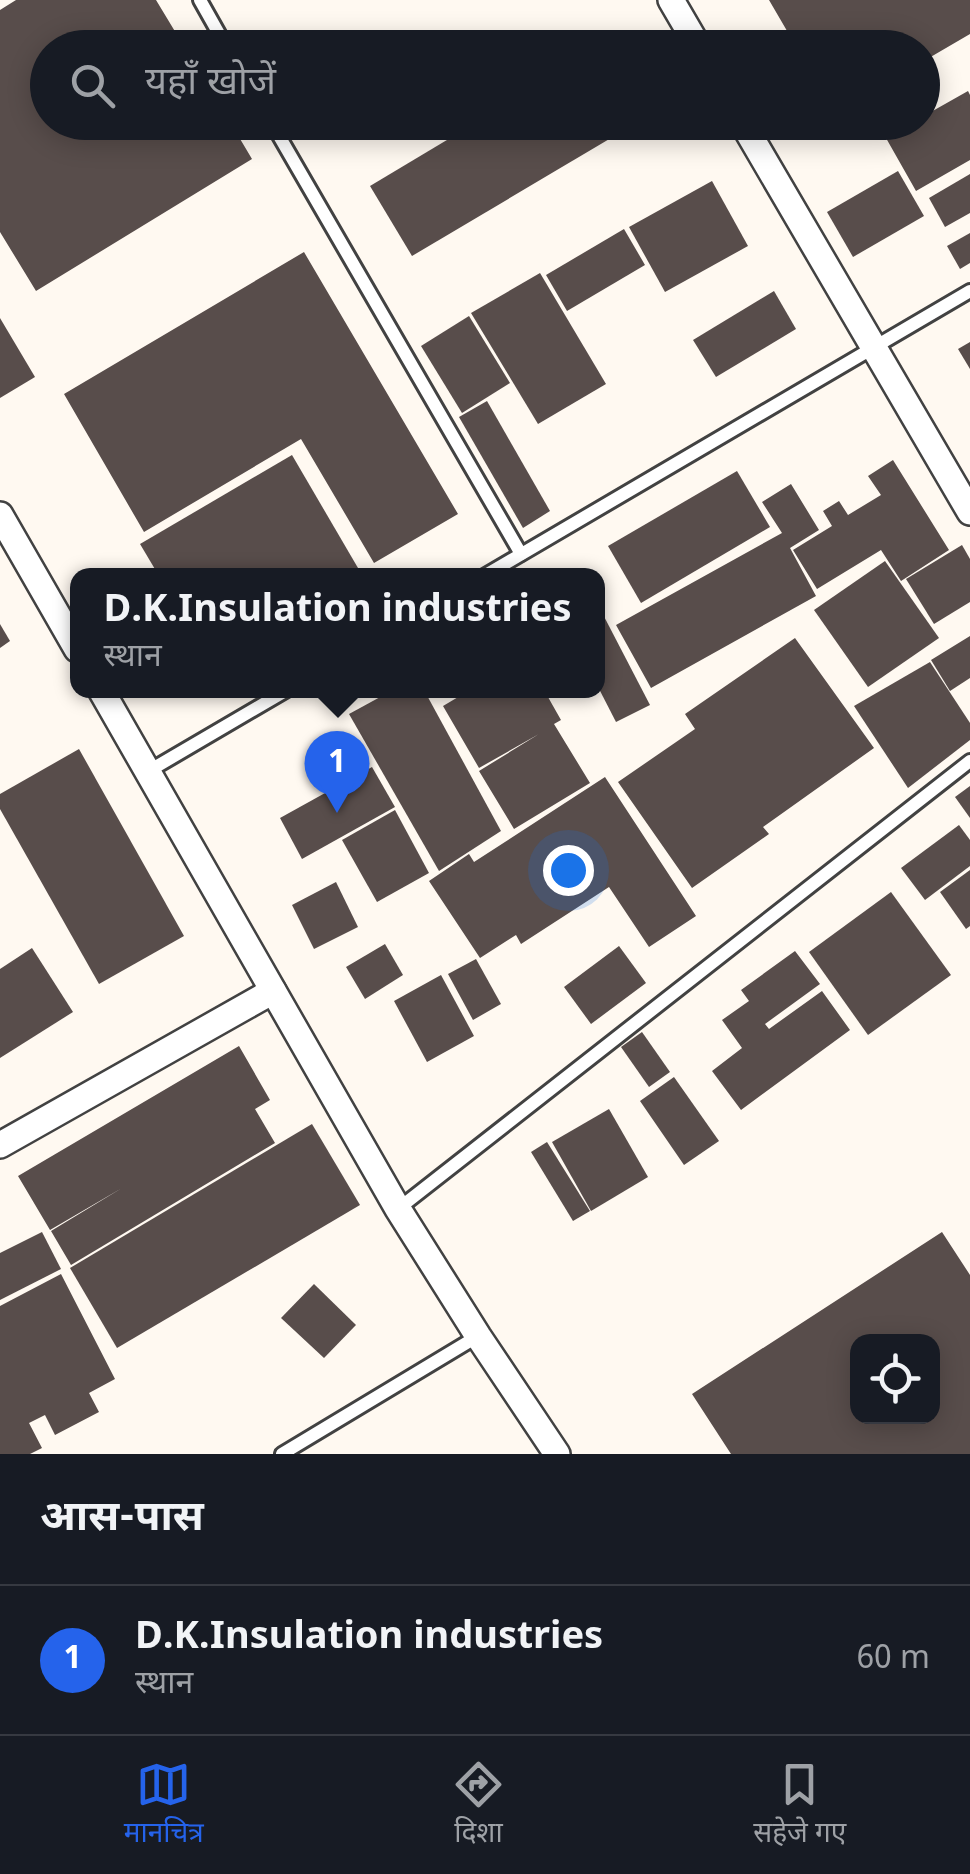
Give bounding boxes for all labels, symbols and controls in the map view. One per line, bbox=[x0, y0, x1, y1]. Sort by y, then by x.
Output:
search box bbox=[30, 30, 940, 140]
icon: search bbox=[65, 58, 120, 113]
text: यहाँ खोजें bbox=[145, 60, 276, 110]
popup bbox=[70, 568, 605, 698]
text: D.K.Insulation industries bbox=[103, 587, 572, 637]
text: स्थान bbox=[103, 637, 162, 679]
pin: 1 bbox=[304, 730, 370, 813]
your location bbox=[543, 845, 594, 896]
map controls bbox=[850, 1334, 940, 1424]
button: locate bbox=[850, 1334, 940, 1424]
text: आस-पास bbox=[40, 1492, 204, 1547]
text: D.K.Insulation industries bbox=[135, 1614, 603, 1664]
text: 1 bbox=[63, 1639, 82, 1681]
text: 60 m bbox=[856, 1639, 930, 1681]
text: स्थान bbox=[135, 1664, 193, 1706]
tab: मानचित्र bbox=[124, 1757, 204, 1853]
tab: दिशा bbox=[451, 1757, 506, 1853]
tab: सहेजे गए bbox=[753, 1757, 846, 1853]

